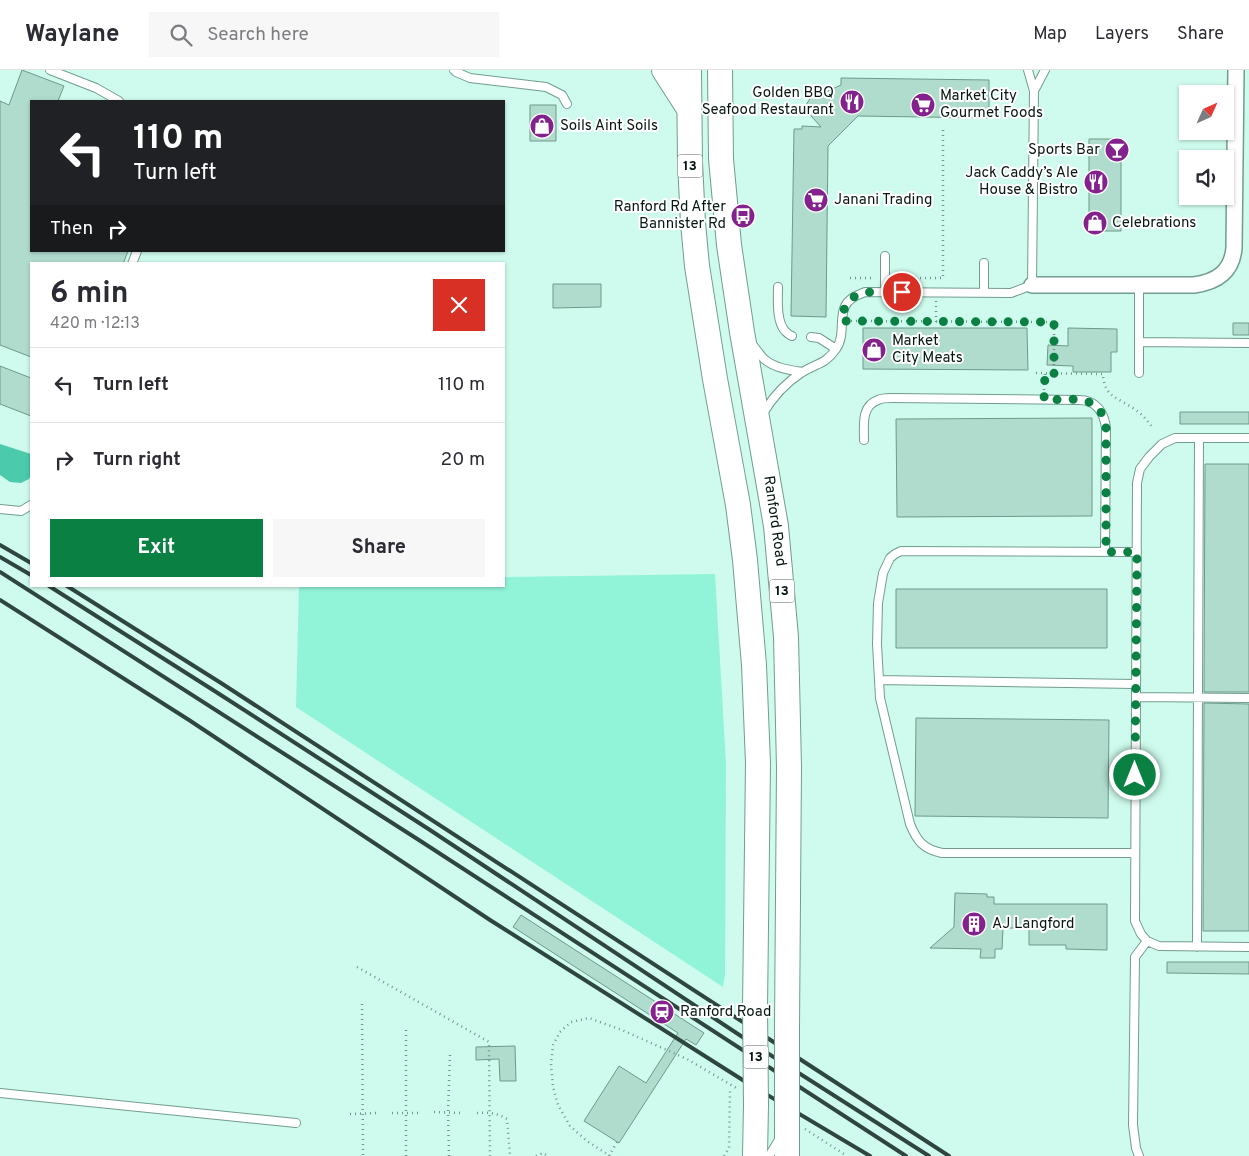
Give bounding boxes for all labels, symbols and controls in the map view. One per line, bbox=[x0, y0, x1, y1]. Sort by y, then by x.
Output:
search box bbox=[149, 12, 499, 57]
text: Waylane bbox=[25, 20, 119, 50]
icon: search bbox=[167, 21, 195, 49]
text: Search here bbox=[207, 23, 309, 47]
text: Map bbox=[1033, 23, 1067, 46]
text: Layers bbox=[1095, 23, 1149, 46]
text: Share bbox=[1177, 23, 1224, 46]
place label: Golden BBQ Seafood Restaurant bbox=[702, 84, 834, 120]
north arrow bbox=[1179, 85, 1234, 140]
map controls bbox=[1179, 85, 1234, 205]
place label: Market City Gourmet Foods bbox=[940, 87, 1043, 123]
restaurant icon: Golden BBQ Seafood Restaurant bbox=[839, 89, 865, 115]
supermarket icon: Market City Gourmet Foods bbox=[910, 92, 936, 118]
shop icon: Soils Aint Soils bbox=[529, 113, 555, 139]
text: 110 m bbox=[133, 117, 223, 161]
place label: Soils Aint Soils bbox=[560, 117, 658, 136]
icon: left bbox=[50, 120, 115, 185]
bar icon: Sports Bar bbox=[1104, 137, 1130, 163]
place label: Sports Bar bbox=[1028, 141, 1100, 160]
button: sound bbox=[1179, 150, 1234, 205]
road number: 13 bbox=[678, 154, 702, 178]
text: Turn left bbox=[133, 160, 216, 187]
place label: Jack Caddy’s Ale House & Bistro bbox=[965, 164, 1078, 200]
restaurant icon: Jack Caddy’s Ale House & Bistro bbox=[1083, 169, 1109, 195]
supermarket icon: Janani Trading bbox=[803, 187, 829, 213]
place label: Janani Trading bbox=[834, 191, 933, 210]
place label: Ranford Rd After Bannister Rd bbox=[614, 198, 726, 234]
bus stop icon: Ranford Rd After Bannister Rd bbox=[730, 203, 756, 229]
shop icon: Celebrations bbox=[1082, 210, 1108, 236]
place label: Celebrations bbox=[1112, 214, 1196, 233]
icon: right bbox=[103, 215, 131, 243]
text: Then bbox=[50, 217, 93, 241]
pin bbox=[881, 271, 923, 313]
text: 6 min bbox=[50, 276, 128, 313]
icon: arrive bbox=[888, 278, 916, 306]
button: close bbox=[433, 279, 485, 331]
text: 420 m · 12:13 bbox=[50, 314, 140, 334]
place label: Market City Meats bbox=[892, 332, 963, 368]
shop icon: Market City Meats bbox=[861, 337, 887, 363]
icon: left bbox=[50, 371, 78, 399]
text: Turn left bbox=[93, 373, 169, 397]
text: 110 m bbox=[438, 373, 485, 397]
icon: right bbox=[50, 446, 78, 474]
text: Turn right bbox=[93, 448, 181, 472]
text: 20 m bbox=[441, 448, 485, 472]
street label: Ranford Road bbox=[758, 474, 790, 568]
button: Exit bbox=[50, 519, 263, 577]
button: Share bbox=[273, 519, 485, 577]
road number: 13 bbox=[770, 580, 794, 602]
position arrow bbox=[1108, 748, 1160, 800]
building icon: AJ Langford bbox=[961, 911, 987, 937]
place label: AJ Langford bbox=[992, 915, 1074, 934]
station icon: Ranford Road bbox=[649, 999, 675, 1025]
place label: Ranford Road bbox=[680, 1003, 771, 1022]
road number: 13 bbox=[744, 1046, 768, 1069]

